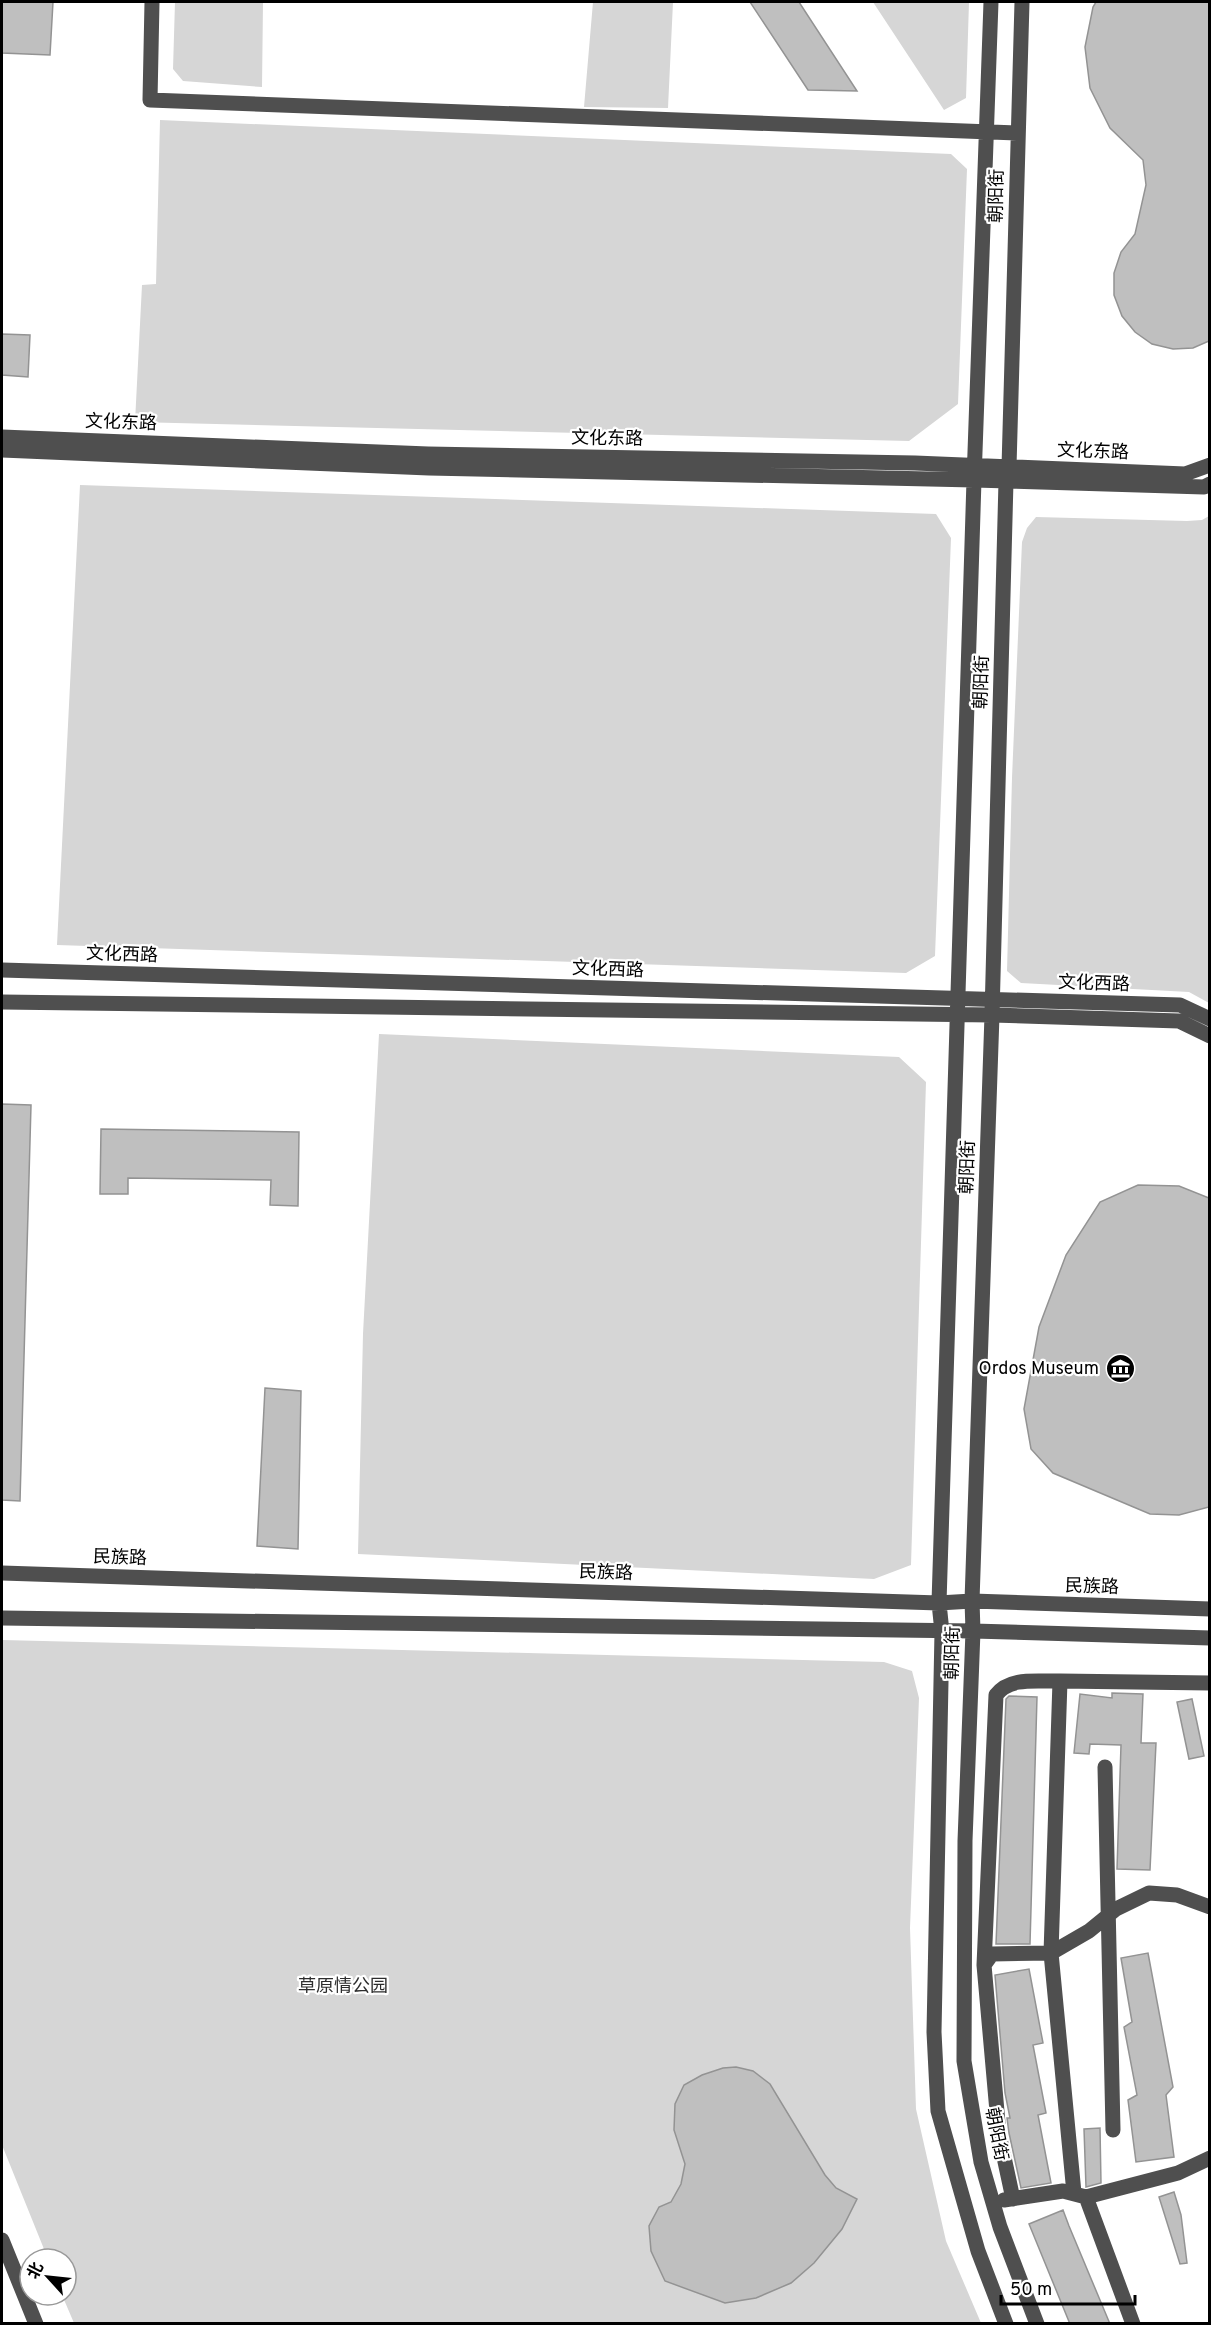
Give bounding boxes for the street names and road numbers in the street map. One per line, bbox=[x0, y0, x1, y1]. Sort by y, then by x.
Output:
street label: 朝阳街 bbox=[986, 169, 1009, 223]
street label: 文化东路 bbox=[85, 411, 157, 436]
street label: 文化东路 bbox=[571, 427, 643, 452]
street label: 文化东路 bbox=[1057, 440, 1129, 465]
street label: 朝阳街 bbox=[970, 655, 995, 709]
street label: 文化西路 bbox=[86, 943, 158, 968]
street label: 文化西路 bbox=[572, 958, 644, 983]
street label: 文化西路 bbox=[1058, 972, 1130, 997]
street label: 朝阳街 bbox=[956, 1140, 981, 1194]
street label: 民族路 bbox=[93, 1546, 147, 1571]
street label: 民族路 bbox=[579, 1561, 633, 1586]
street label: 民族路 bbox=[1065, 1575, 1119, 1600]
street label: 朝阳街 bbox=[942, 1626, 965, 1680]
street label: 朝阳街 bbox=[979, 2106, 1012, 2163]

